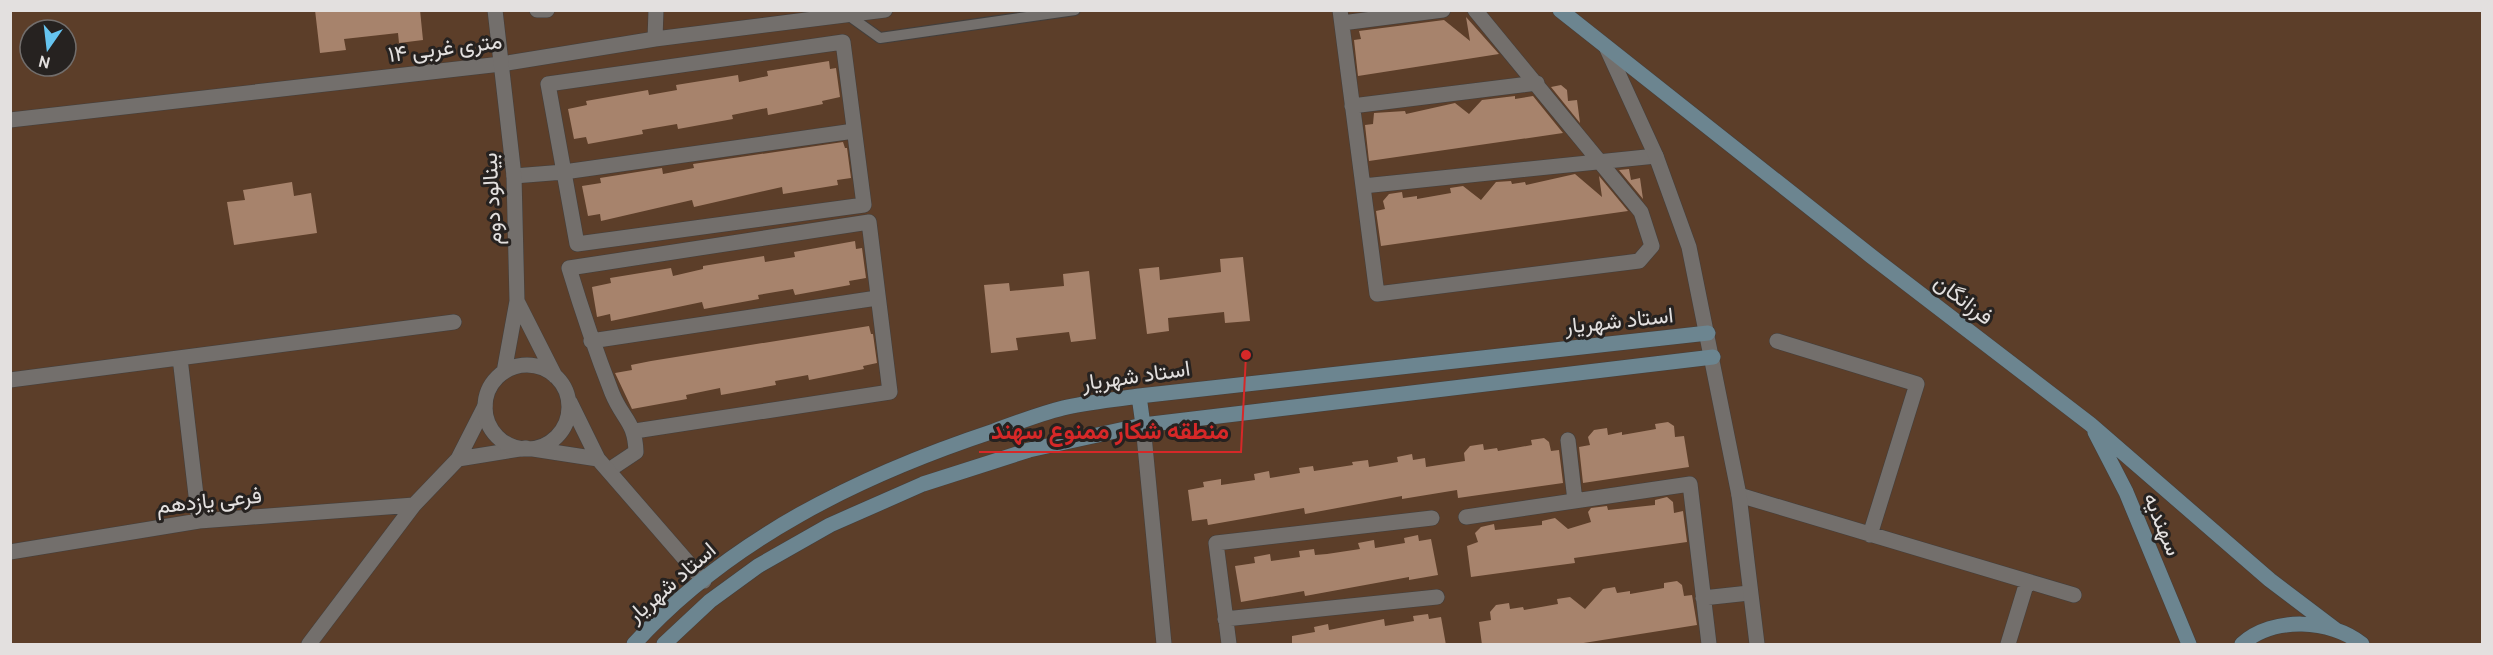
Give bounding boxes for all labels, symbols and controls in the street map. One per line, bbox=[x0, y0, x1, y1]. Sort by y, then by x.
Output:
north arrow bbox=[18, 18, 78, 78]
street label: ۱۴ متری غربی bbox=[386, 27, 504, 68]
text: N bbox=[37, 51, 52, 73]
street label: بینالود دوم bbox=[476, 152, 508, 246]
street label: فرزانگان bbox=[1929, 268, 1999, 330]
street label: استاد شهریار bbox=[1562, 301, 1675, 340]
street label: استاد شهریار bbox=[1079, 355, 1192, 397]
callout: منطقه شکار ممنوع سهند bbox=[979, 410, 1241, 452]
text: منطقه شکار ممنوع سهند bbox=[991, 416, 1229, 447]
street label: فرعی یازدهم bbox=[155, 482, 263, 520]
street label: سهندیه bbox=[2138, 489, 2187, 560]
street label: استاد شهریار bbox=[621, 536, 721, 629]

